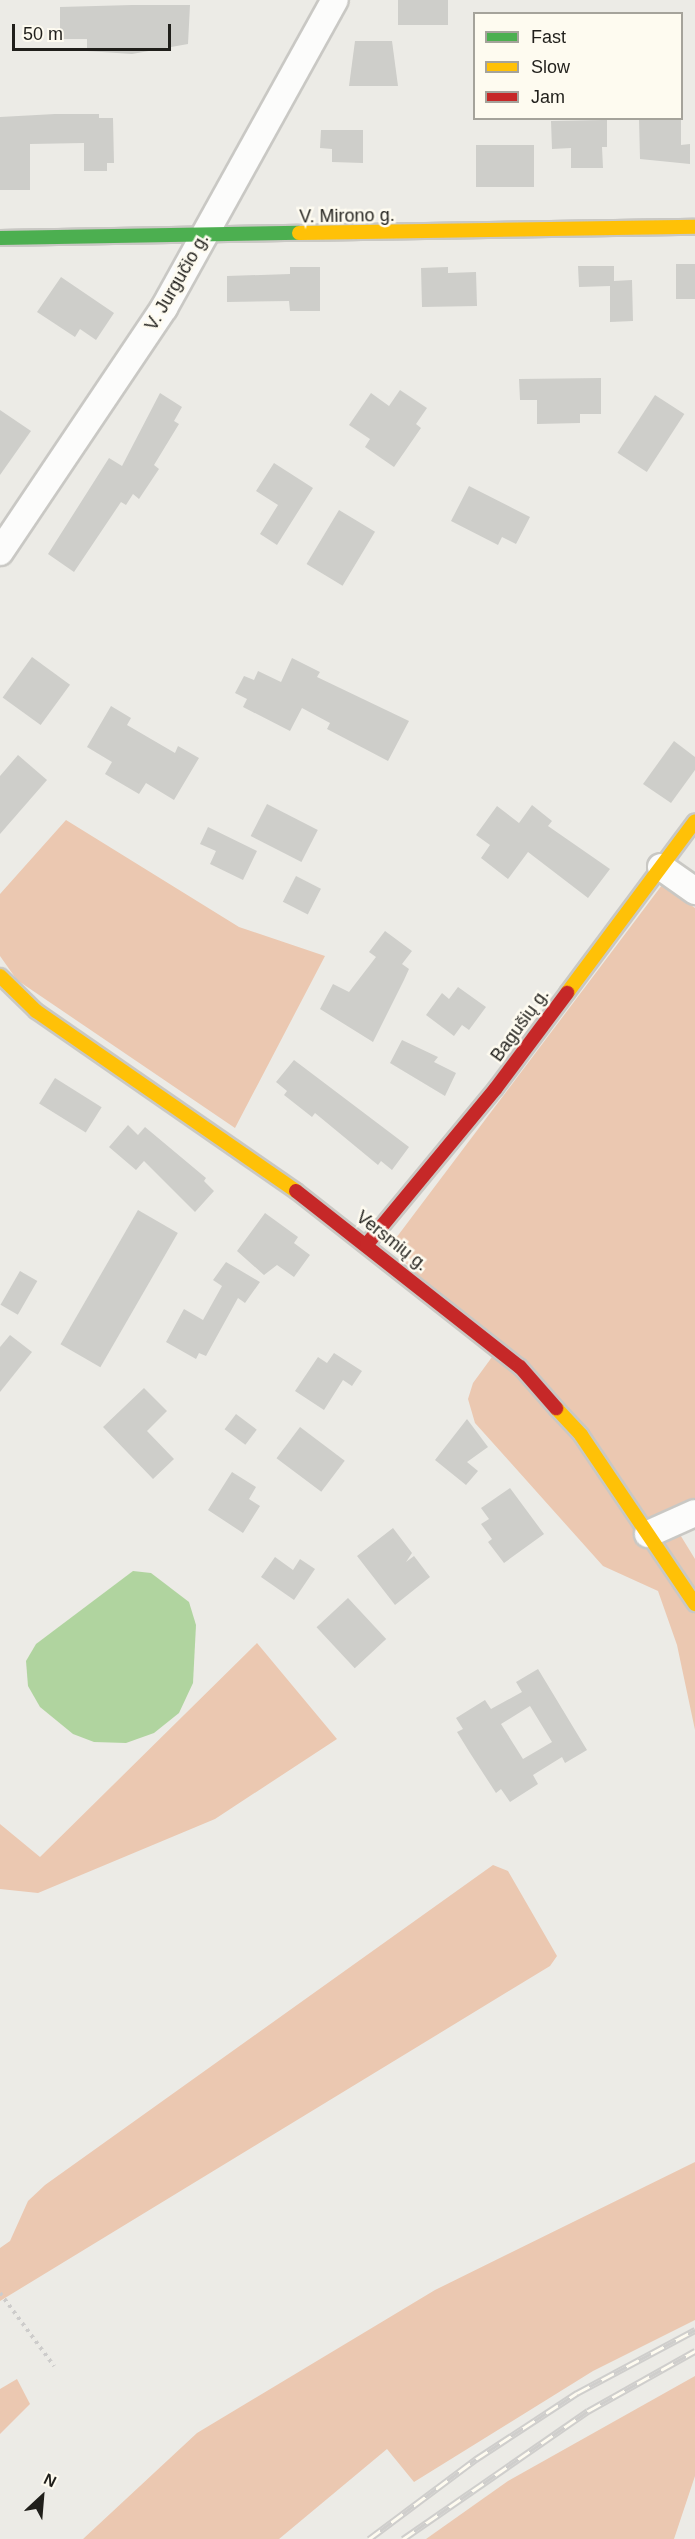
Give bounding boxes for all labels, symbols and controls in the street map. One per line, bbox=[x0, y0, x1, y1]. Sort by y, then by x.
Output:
scale bar bbox=[15, 12, 174, 50]
legend bbox=[473, 12, 683, 120]
text: 50 m bbox=[23, 24, 63, 44]
text: Fast bbox=[531, 27, 566, 47]
text: Slow bbox=[531, 57, 570, 77]
text: Jam bbox=[531, 87, 565, 107]
street label: V. Mirono g. bbox=[299, 204, 395, 228]
street label: V. Jurgučio g. bbox=[141, 230, 213, 334]
street label: Bagušių g. bbox=[486, 984, 554, 1066]
street label: Versmių g. bbox=[352, 1206, 432, 1276]
north arrow bbox=[12, 2467, 72, 2527]
text: N bbox=[41, 2470, 59, 2491]

